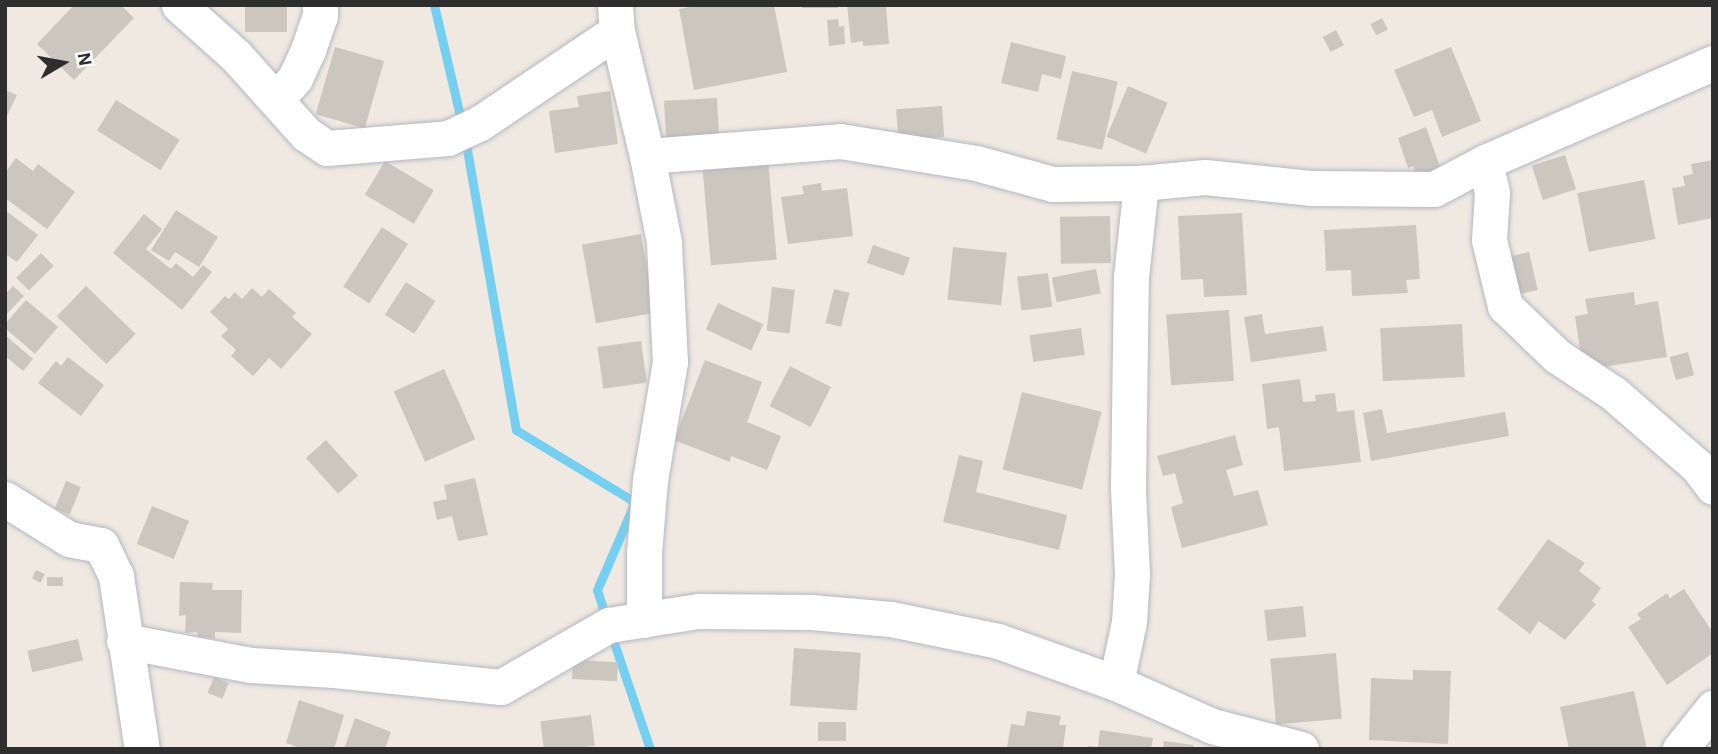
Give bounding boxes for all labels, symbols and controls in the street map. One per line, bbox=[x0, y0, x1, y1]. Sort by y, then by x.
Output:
north arrow bbox=[28, 28, 98, 98]
text: N bbox=[74, 51, 95, 67]

